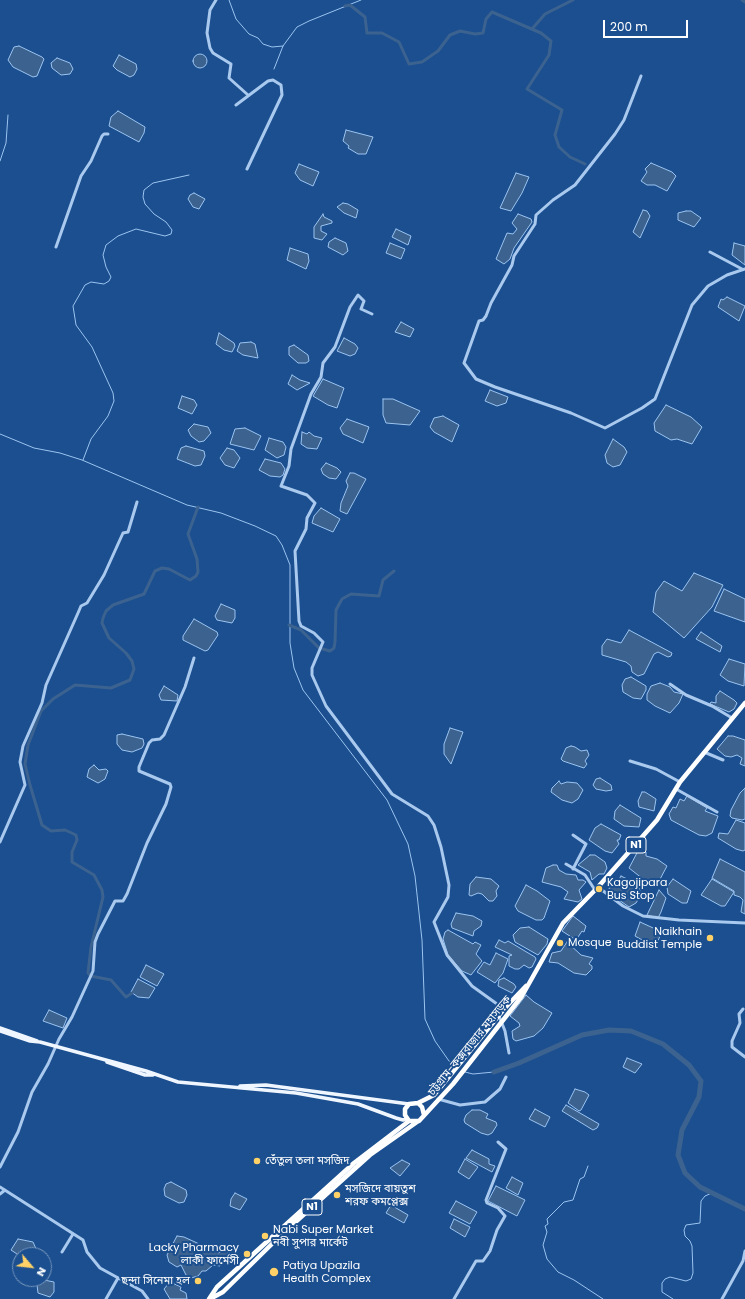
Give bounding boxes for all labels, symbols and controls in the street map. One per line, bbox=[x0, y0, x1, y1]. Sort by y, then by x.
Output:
scale bar bbox=[605, 12, 690, 38]
text: 200 m bbox=[610, 18, 648, 35]
road number: N1 bbox=[626, 837, 646, 853]
place label: Kagojipara Bus Stop bbox=[607, 876, 667, 902]
marker: Kagojipara Bus Stop bbox=[594, 884, 604, 894]
place label: Naikhain Buddist Temple bbox=[617, 925, 702, 951]
marker: Naikhain Buddist Temple bbox=[705, 933, 715, 943]
place label: Mosque bbox=[568, 936, 612, 950]
marker: Mosque bbox=[555, 938, 565, 948]
street label: চট্টগ্রাম-কক্সবাজার মহাসড়ক bbox=[426, 993, 514, 1099]
place label: তেঁতুল তলা মসজিদ bbox=[265, 1154, 349, 1168]
marker: তেঁতুল তলা মসজিদ bbox=[252, 1156, 262, 1166]
place label: মসজিদে বায়তুশ শরফ কমপ্লেক্স bbox=[345, 1182, 416, 1208]
marker: মসজিদে বায়তুশ শরফ কমপ্লেক্স bbox=[332, 1190, 342, 1200]
road number: N1 bbox=[302, 1199, 322, 1215]
place label: Nabi Super Market নবী সুপার মার্কেট bbox=[273, 1223, 374, 1249]
marker: Nabi Super Market নবী সুপার মার্কেট bbox=[260, 1231, 270, 1241]
place label: Lacky Pharmacy লাকী ফার্মেসী bbox=[149, 1241, 239, 1267]
north arrow bbox=[12, 1247, 52, 1287]
marker: Lacky Pharmacy লাকী ফার্মেসী bbox=[242, 1249, 252, 1259]
place label: Patiya Upazila Health Complex bbox=[283, 1259, 371, 1285]
text: N bbox=[33, 1265, 51, 1280]
marker: Patiya Upazila Health Complex bbox=[268, 1266, 280, 1278]
place label: ছন্দা সিনেমা হল bbox=[121, 1274, 190, 1288]
marker: ছন্দা সিনেমা হল bbox=[193, 1276, 203, 1286]

